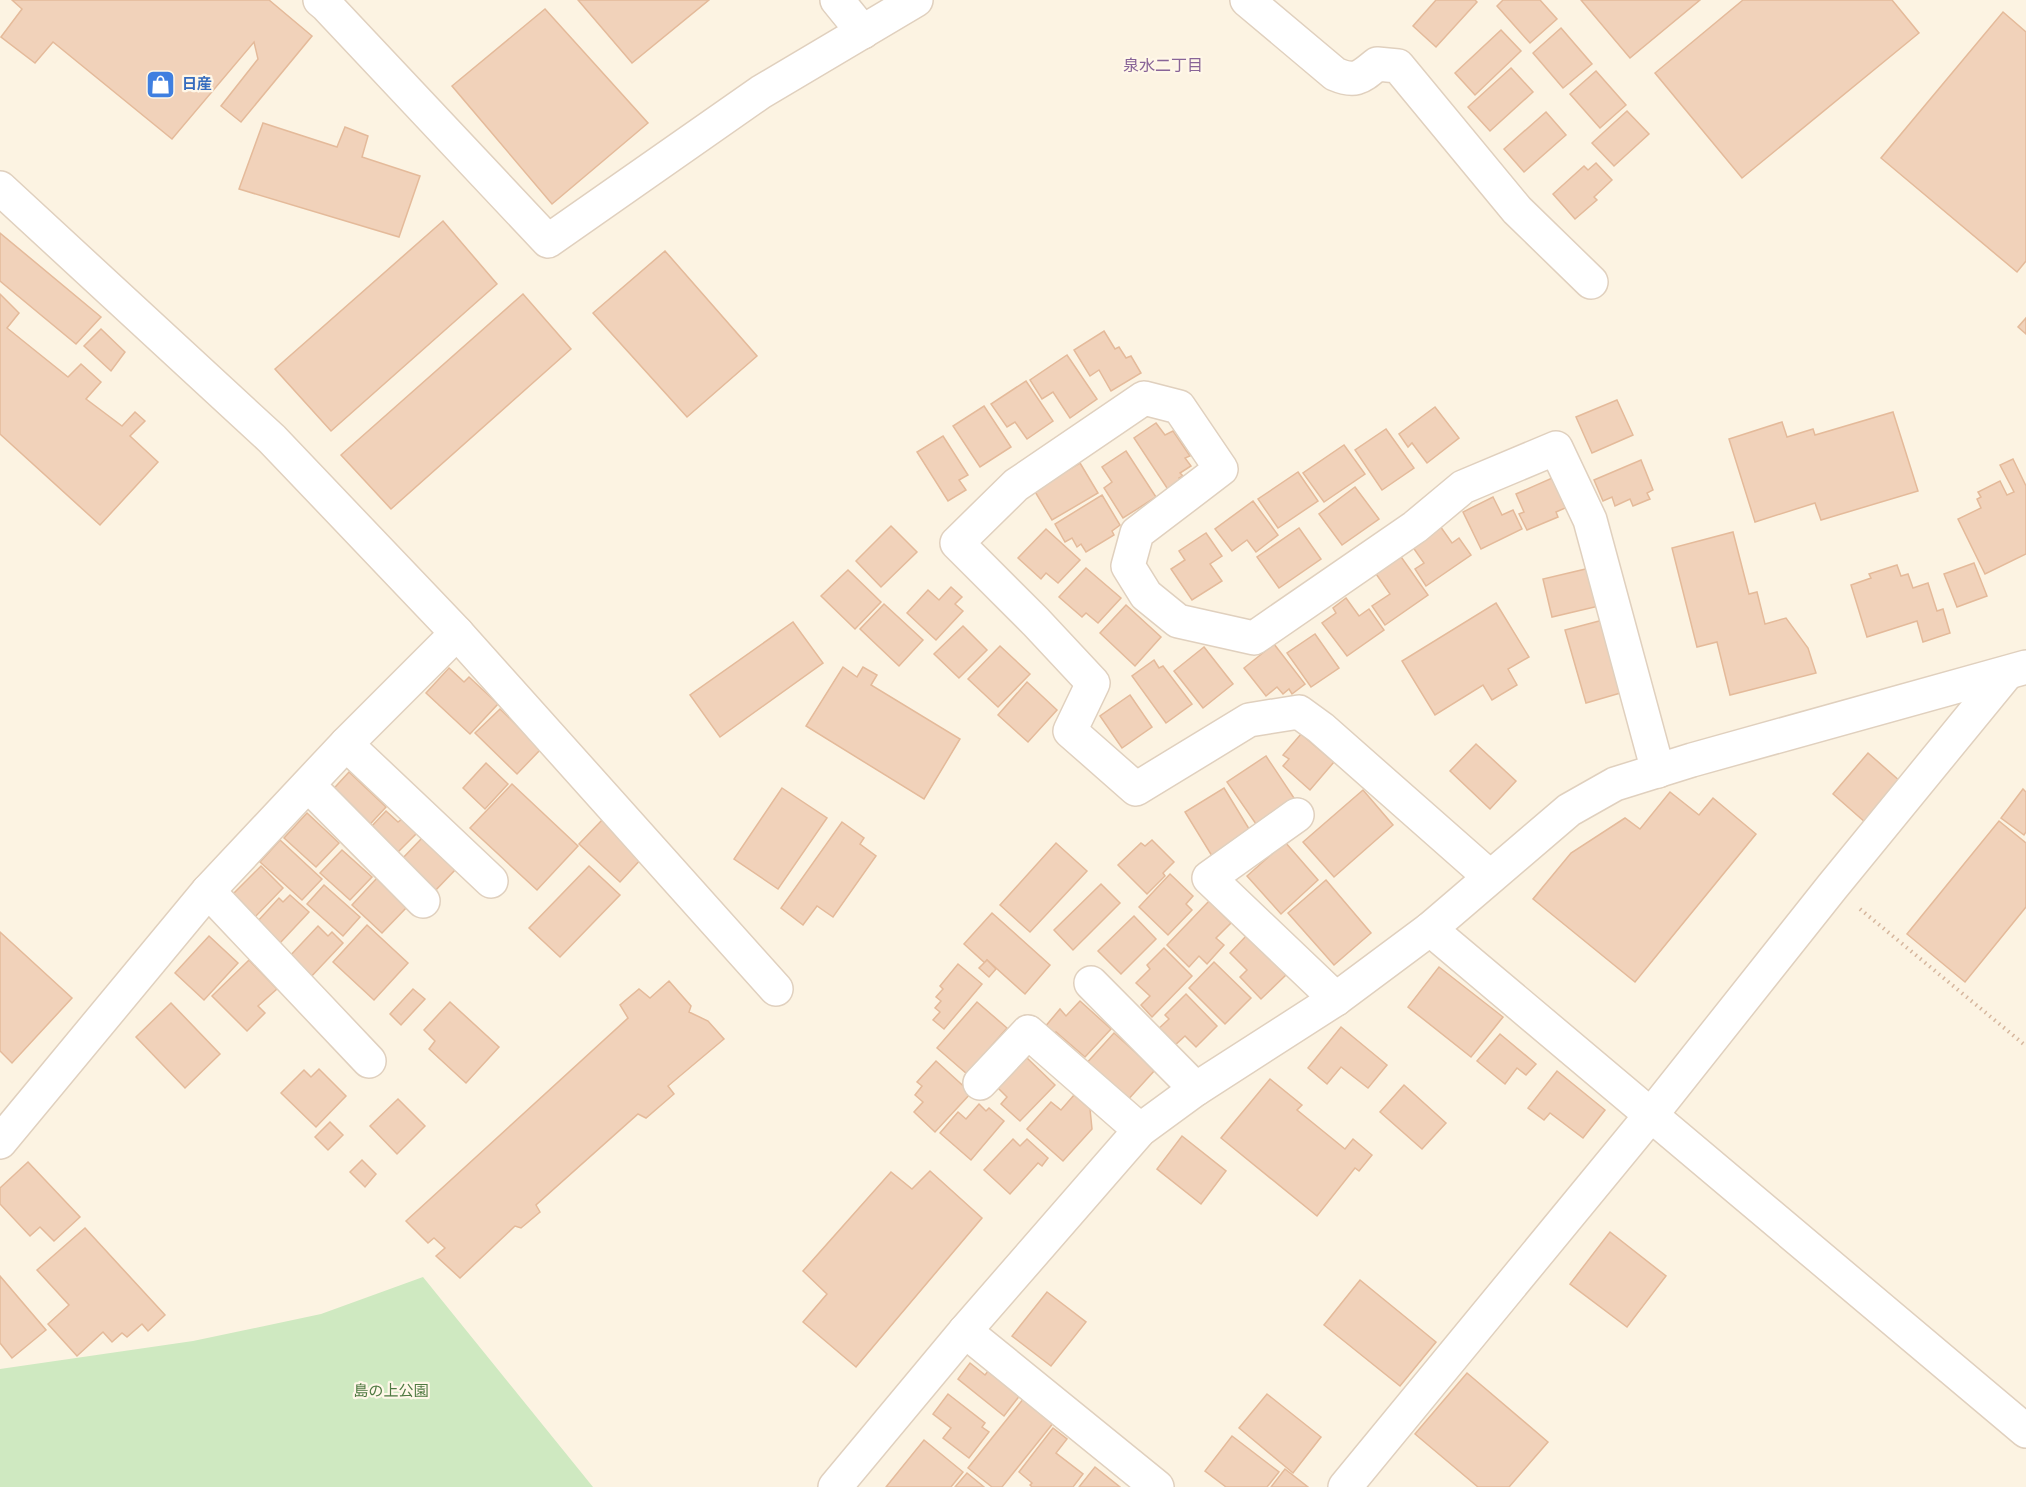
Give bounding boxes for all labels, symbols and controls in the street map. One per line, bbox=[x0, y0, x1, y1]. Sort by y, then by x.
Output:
district label: 泉水二丁目 bbox=[1123, 54, 1203, 77]
shop icon: 日産 bbox=[145, 68, 177, 100]
place label: 日産 bbox=[182, 73, 212, 94]
park label: 島の上公園 bbox=[353, 1380, 429, 1401]

